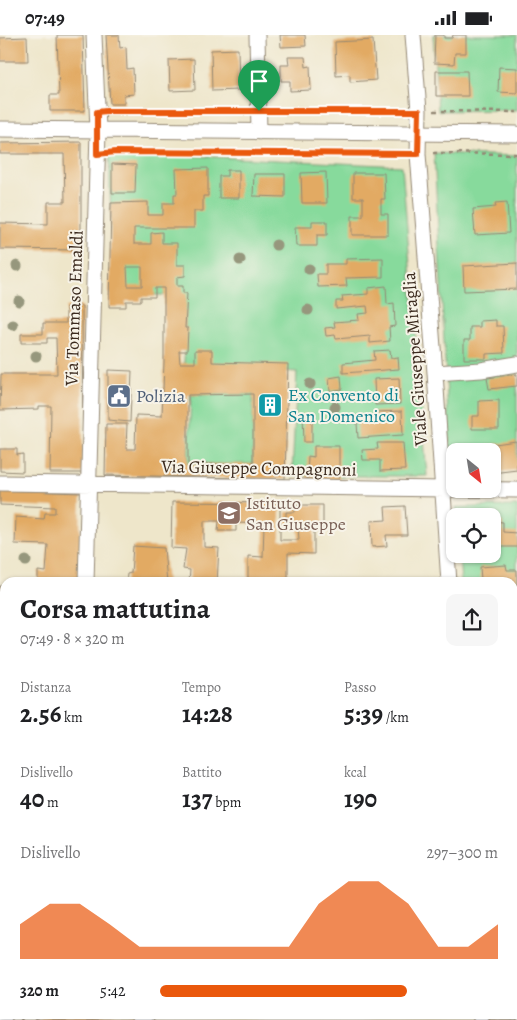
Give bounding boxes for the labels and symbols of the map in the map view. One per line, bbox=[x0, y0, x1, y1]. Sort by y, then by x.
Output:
pin bbox=[238, 60, 280, 111]
street label: Via Tommaso Emaldi bbox=[59, 230, 89, 387]
street label: Viale Giuseppe Miraglia bbox=[397, 271, 433, 448]
public building icon: Polizia bbox=[106, 383, 132, 409]
place label: Ex Convento di San Domenico bbox=[288, 383, 399, 428]
place label: Polizia bbox=[136, 384, 186, 408]
building icon: Ex Convento di San Domenico bbox=[257, 392, 283, 418]
north arrow bbox=[446, 443, 501, 497]
street label: Via Giuseppe Compagnoni bbox=[160, 454, 357, 482]
place label: Istituto San Giuseppe bbox=[246, 491, 346, 536]
school or university icon: Istituto San Giuseppe bbox=[216, 500, 242, 526]

